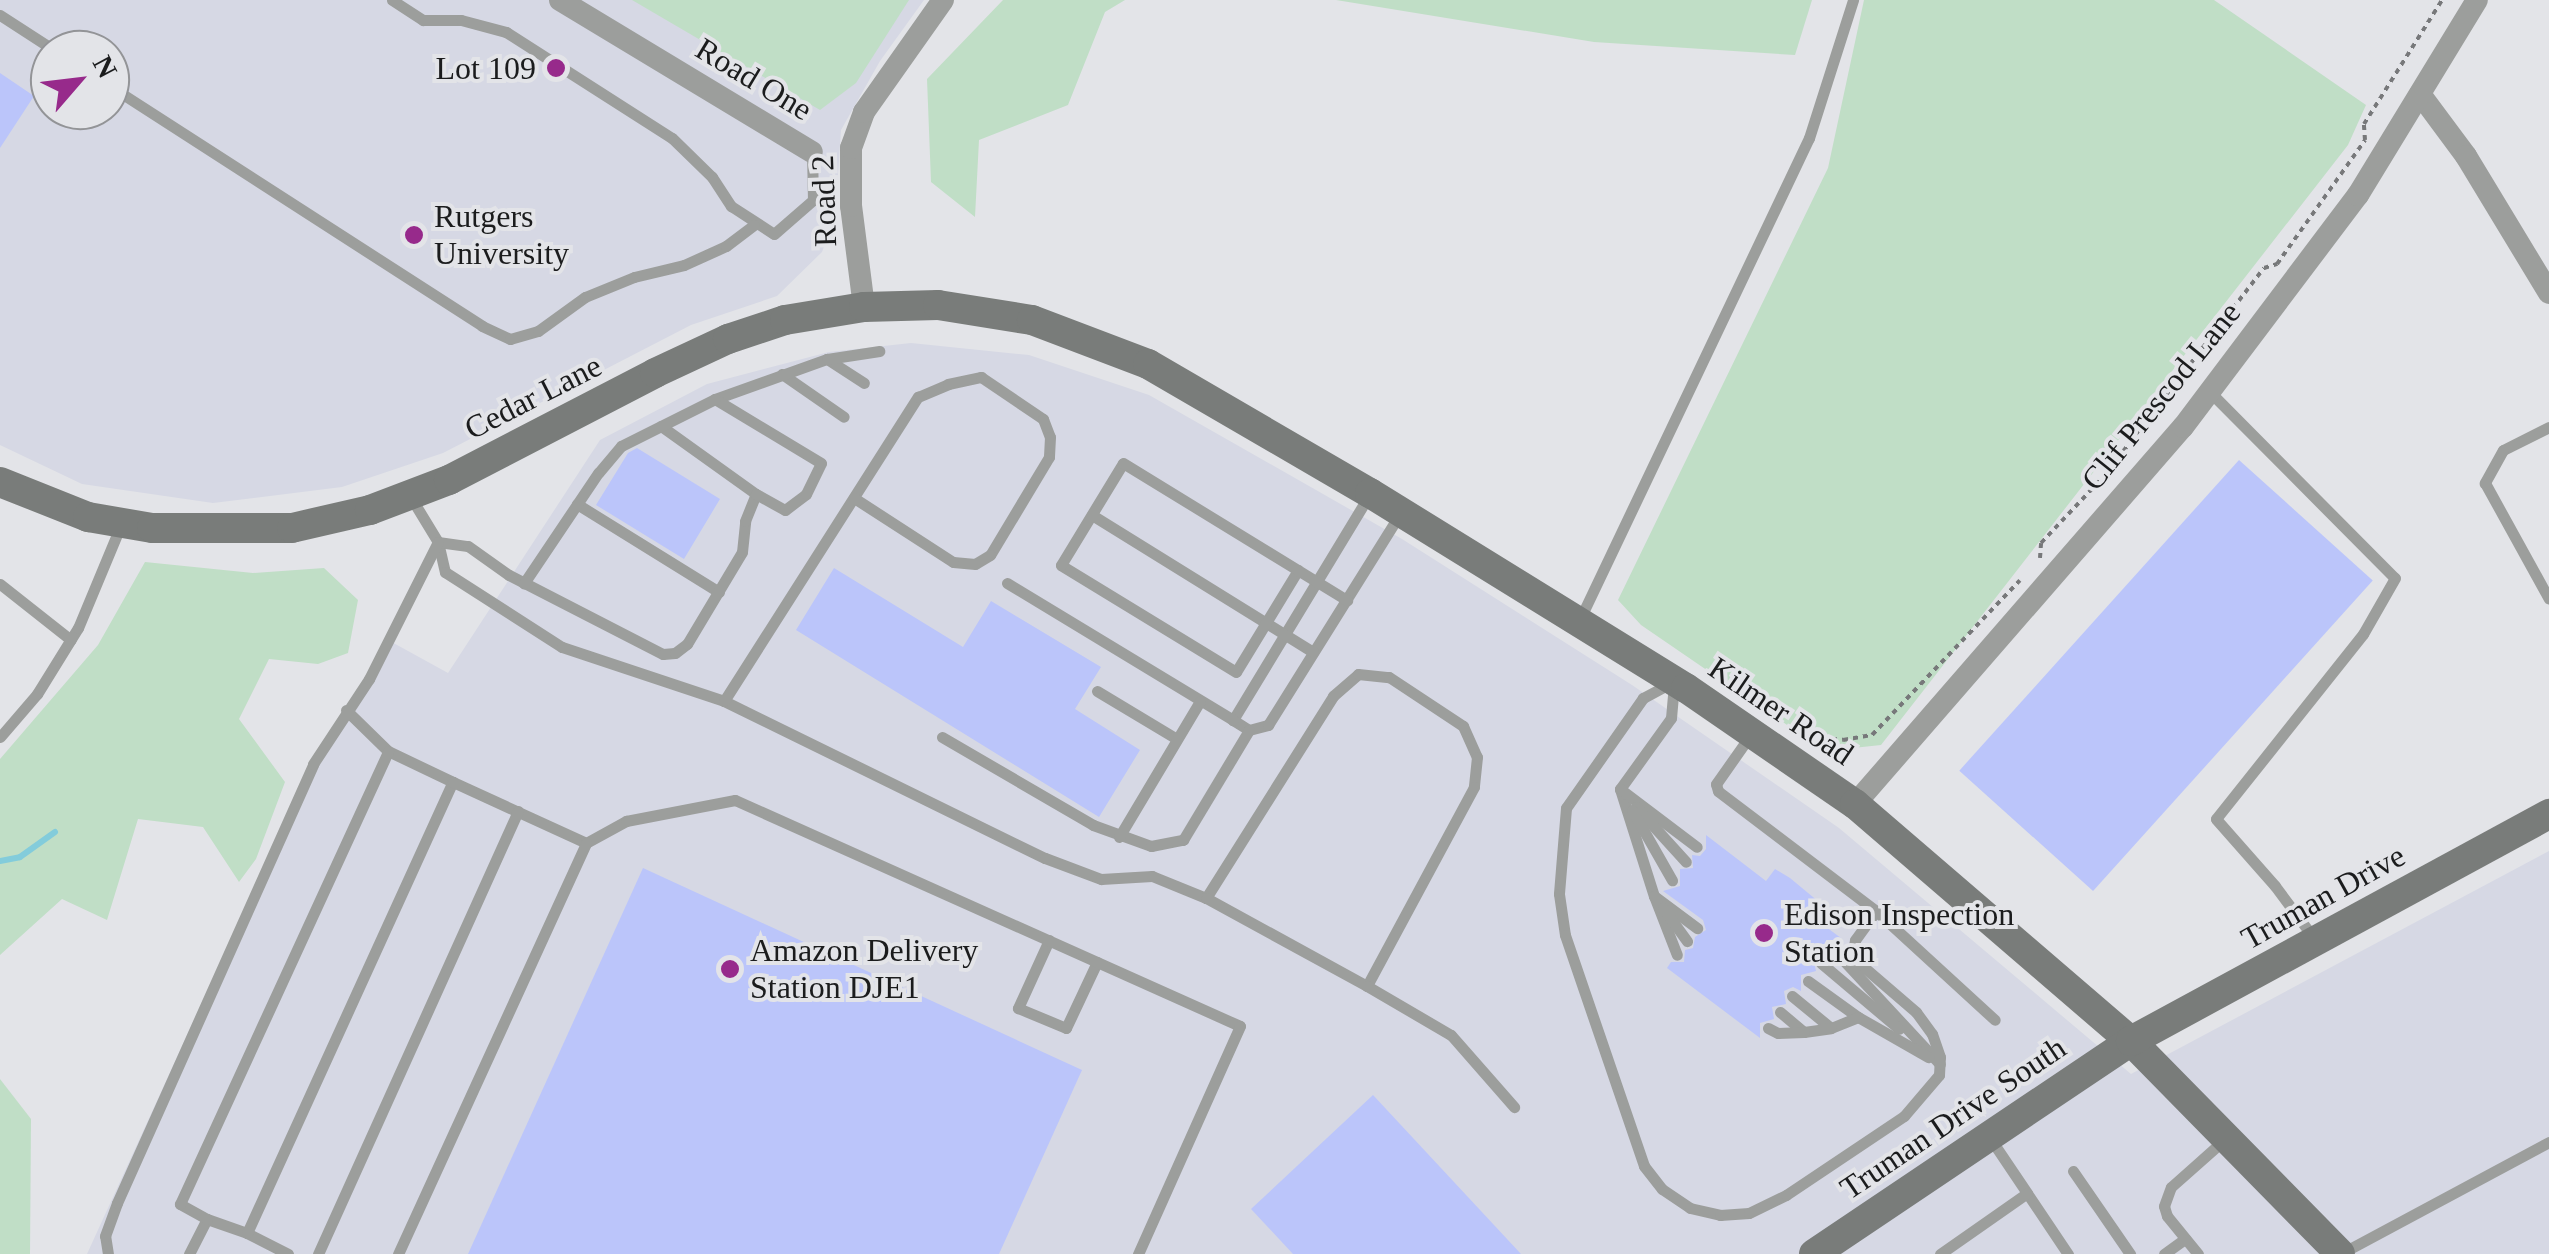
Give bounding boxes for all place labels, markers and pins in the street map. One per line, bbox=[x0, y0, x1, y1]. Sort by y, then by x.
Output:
place label: Lot 109 bbox=[436, 49, 536, 87]
marker: Lot 109 bbox=[545, 57, 567, 79]
place label: Rutgers University bbox=[434, 198, 569, 273]
marker: Rutgers University bbox=[403, 224, 425, 246]
place label: Edison Inspection Station bbox=[1784, 896, 2014, 971]
marker: Edison Inspection Station bbox=[1753, 922, 1775, 944]
place label: Amazon Delivery Station DJE1 bbox=[750, 932, 978, 1007]
marker: Amazon Delivery Station DJE1 bbox=[719, 958, 741, 980]

